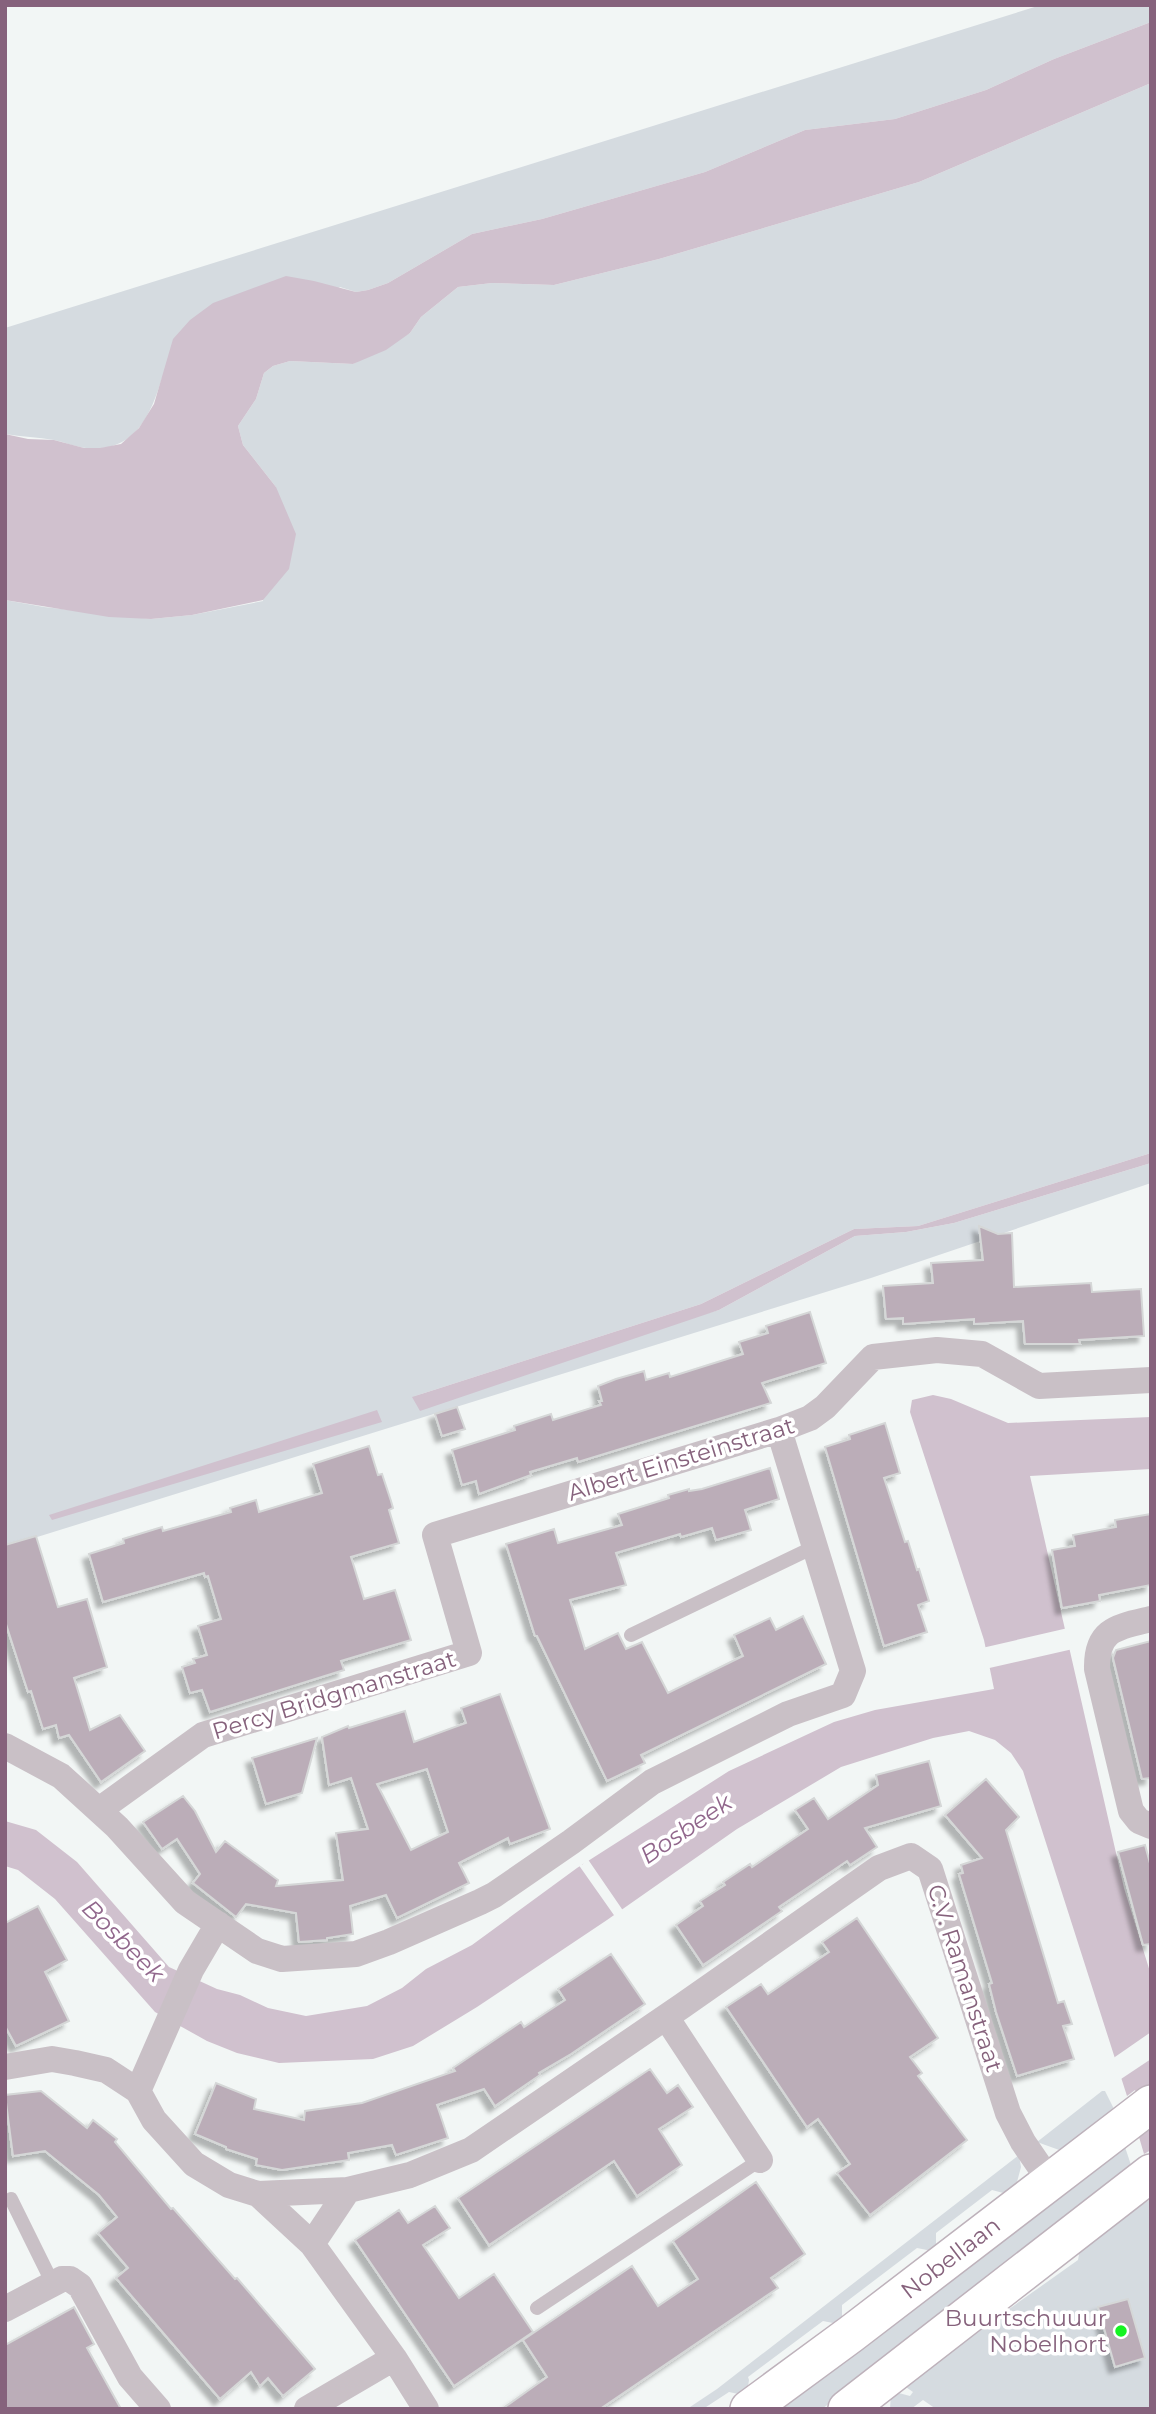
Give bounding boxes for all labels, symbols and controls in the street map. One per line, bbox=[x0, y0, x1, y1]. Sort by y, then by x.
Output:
street label: Albert Einsteinstraat bbox=[564, 1411, 798, 1507]
street label: Percy Bridgmanstraat bbox=[209, 1645, 459, 1745]
water label: Bosbeek bbox=[634, 1786, 739, 1870]
street label: C.V. Ramanstraat bbox=[921, 1881, 1009, 2075]
water label: Bosbeek bbox=[76, 1893, 172, 1989]
street label: Nobellaan bbox=[895, 2211, 1006, 2305]
place label: Buurtschuuur Nobelhort bbox=[945, 2304, 1107, 2358]
marker: Buurtschuuur Nobelhort bbox=[1113, 2323, 1129, 2339]

